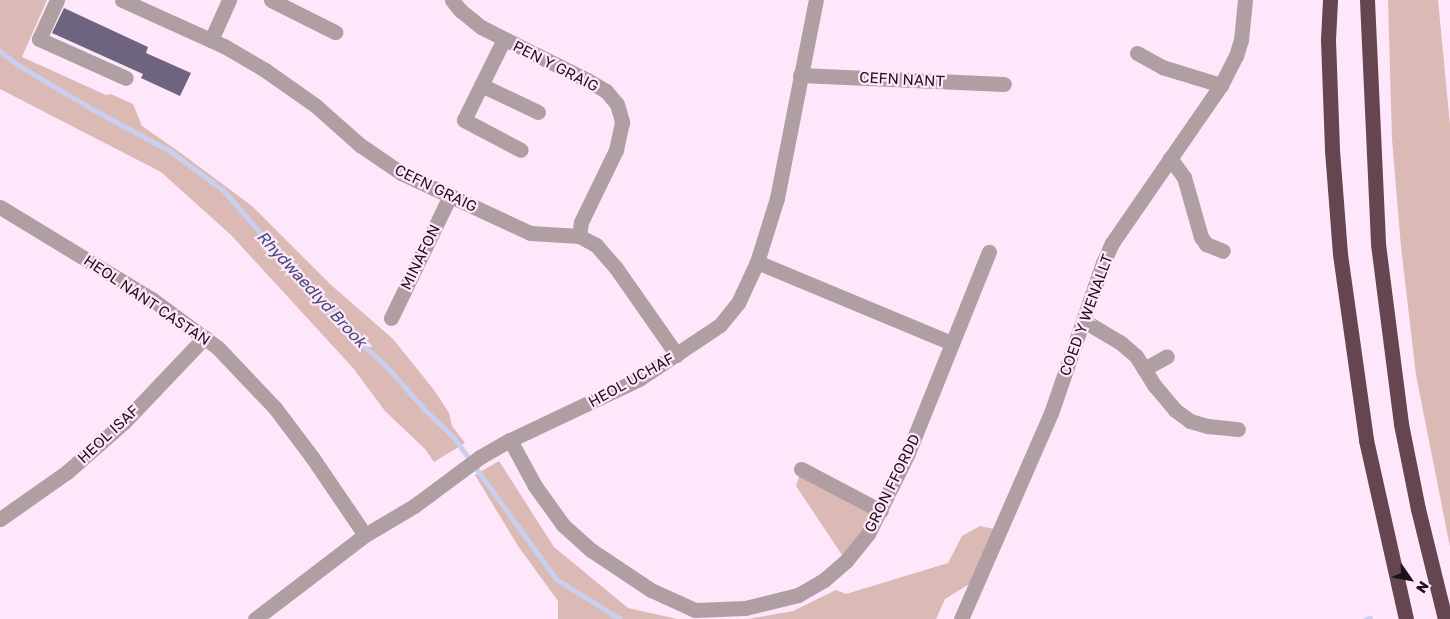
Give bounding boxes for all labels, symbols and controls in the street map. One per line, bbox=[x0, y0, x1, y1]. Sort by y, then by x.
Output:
street label: PEN Y GRAIG bbox=[510, 37, 602, 95]
street label: CEFN NANT bbox=[859, 68, 945, 90]
street label: CEFN GRAIG bbox=[392, 160, 480, 216]
street label: MINAFON bbox=[396, 221, 444, 293]
water label: Rhydwaedlyd Brook bbox=[253, 227, 371, 351]
street label: HEOL NANT CASTAN bbox=[80, 251, 214, 349]
street label: COED Y WENALLT bbox=[1056, 252, 1116, 378]
street label: HEOL UCHAF bbox=[585, 349, 677, 411]
street label: HEOL ISAF bbox=[74, 401, 142, 467]
street label: GRON FFORDD bbox=[860, 431, 924, 535]
north arrow bbox=[1385, 554, 1435, 604]
text: N bbox=[1413, 578, 1433, 597]

